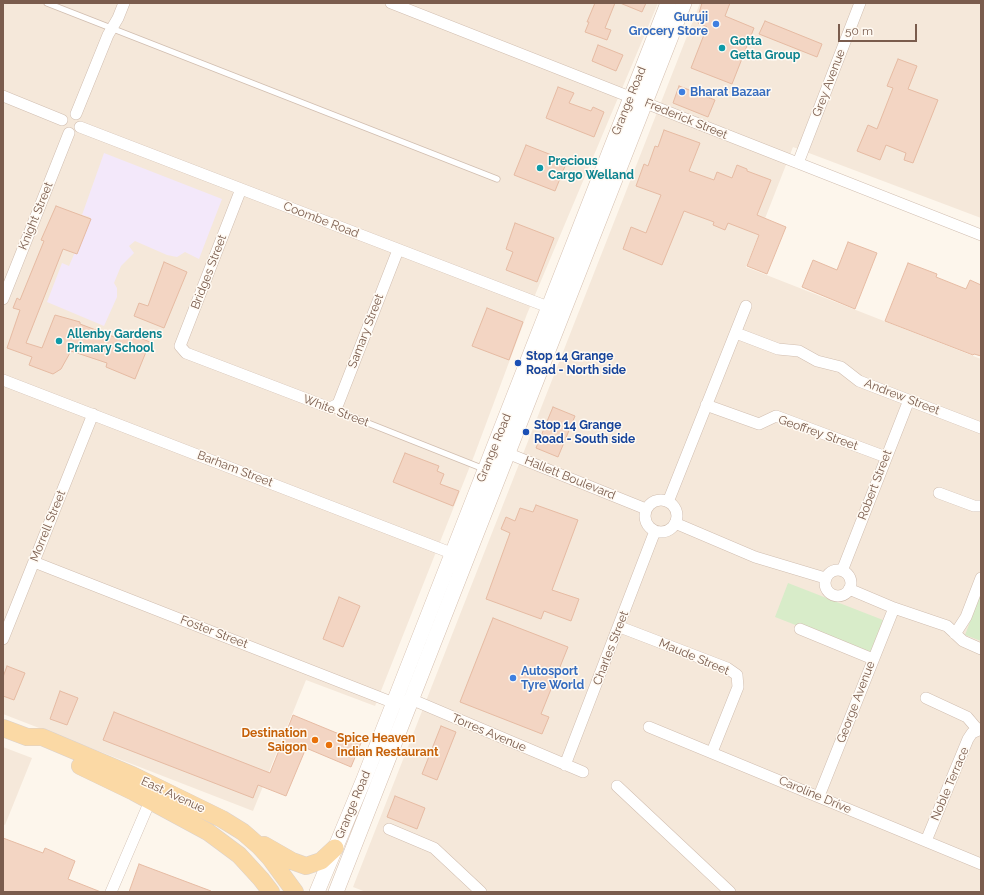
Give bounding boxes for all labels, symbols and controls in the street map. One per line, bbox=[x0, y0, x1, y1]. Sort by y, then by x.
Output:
place label: Guruji Grocery Store bbox=[629, 10, 708, 38]
scale bar bbox=[840, 16, 919, 42]
marker: Guruji Grocery Store bbox=[711, 19, 721, 29]
text: 50 m bbox=[845, 24, 873, 38]
place label: Gotta Getta Group bbox=[730, 34, 800, 62]
marker: Gotta Getta Group bbox=[717, 43, 727, 53]
street label: Grey Avenue bbox=[810, 47, 848, 119]
street label: Grange Road bbox=[609, 65, 649, 137]
place label: Bharat Bazaar bbox=[690, 85, 771, 99]
marker: Bharat Bazaar bbox=[677, 87, 687, 97]
street label: Frederick Street bbox=[642, 96, 730, 142]
place label: Precious Cargo Welland bbox=[548, 154, 634, 182]
marker: Precious Cargo Welland bbox=[535, 163, 545, 173]
street label: Knight Street bbox=[16, 180, 56, 252]
street label: Coombe Road bbox=[281, 199, 361, 241]
street label: Bridges Street bbox=[188, 233, 230, 311]
street label: Samary Street bbox=[345, 292, 387, 370]
place label: Allenby Gardens Primary School bbox=[67, 327, 162, 355]
marker: Allenby Gardens Primary School bbox=[54, 336, 64, 346]
place label: Stop 14 Grange Road - North side bbox=[526, 349, 626, 377]
marker: Stop 14 Grange Road - North side bbox=[513, 358, 523, 368]
street label: Andrew Street bbox=[862, 376, 942, 418]
street label: White Street bbox=[301, 392, 371, 430]
street label: Grange Road bbox=[474, 412, 514, 484]
street label: Geoffrey Street bbox=[776, 413, 860, 453]
place label: Stop 14 Grange Road - South side bbox=[534, 418, 635, 446]
marker: Stop 14 Grange Road - South side bbox=[521, 427, 531, 437]
street label: Barham Street bbox=[195, 448, 275, 490]
street label: Robert Street bbox=[855, 448, 895, 522]
street label: Hallett Boulevard bbox=[523, 453, 617, 503]
street label: Morrell Street bbox=[27, 488, 69, 564]
street label: Charles Street bbox=[590, 609, 632, 687]
street label: Foster Street bbox=[178, 613, 250, 651]
street label: Maude Street bbox=[657, 636, 731, 678]
street label: George Avenue bbox=[834, 659, 878, 745]
place label: Autosport Tyre World bbox=[521, 664, 584, 692]
marker: Autosport Tyre World bbox=[508, 673, 518, 683]
street label: Torres Avenue bbox=[450, 711, 528, 755]
place label: Destination Saigon bbox=[241, 726, 307, 754]
place label: Spice Heaven Indian Restaurant bbox=[337, 731, 439, 759]
marker: Destination Saigon bbox=[310, 735, 320, 745]
marker: Spice Heaven Indian Restaurant bbox=[324, 740, 334, 750]
street label: Noble Terrace bbox=[928, 745, 972, 823]
street label: Grange Road bbox=[332, 769, 374, 841]
street label: Caroline Drive bbox=[776, 773, 854, 817]
street label: East Avenue bbox=[139, 774, 207, 816]

